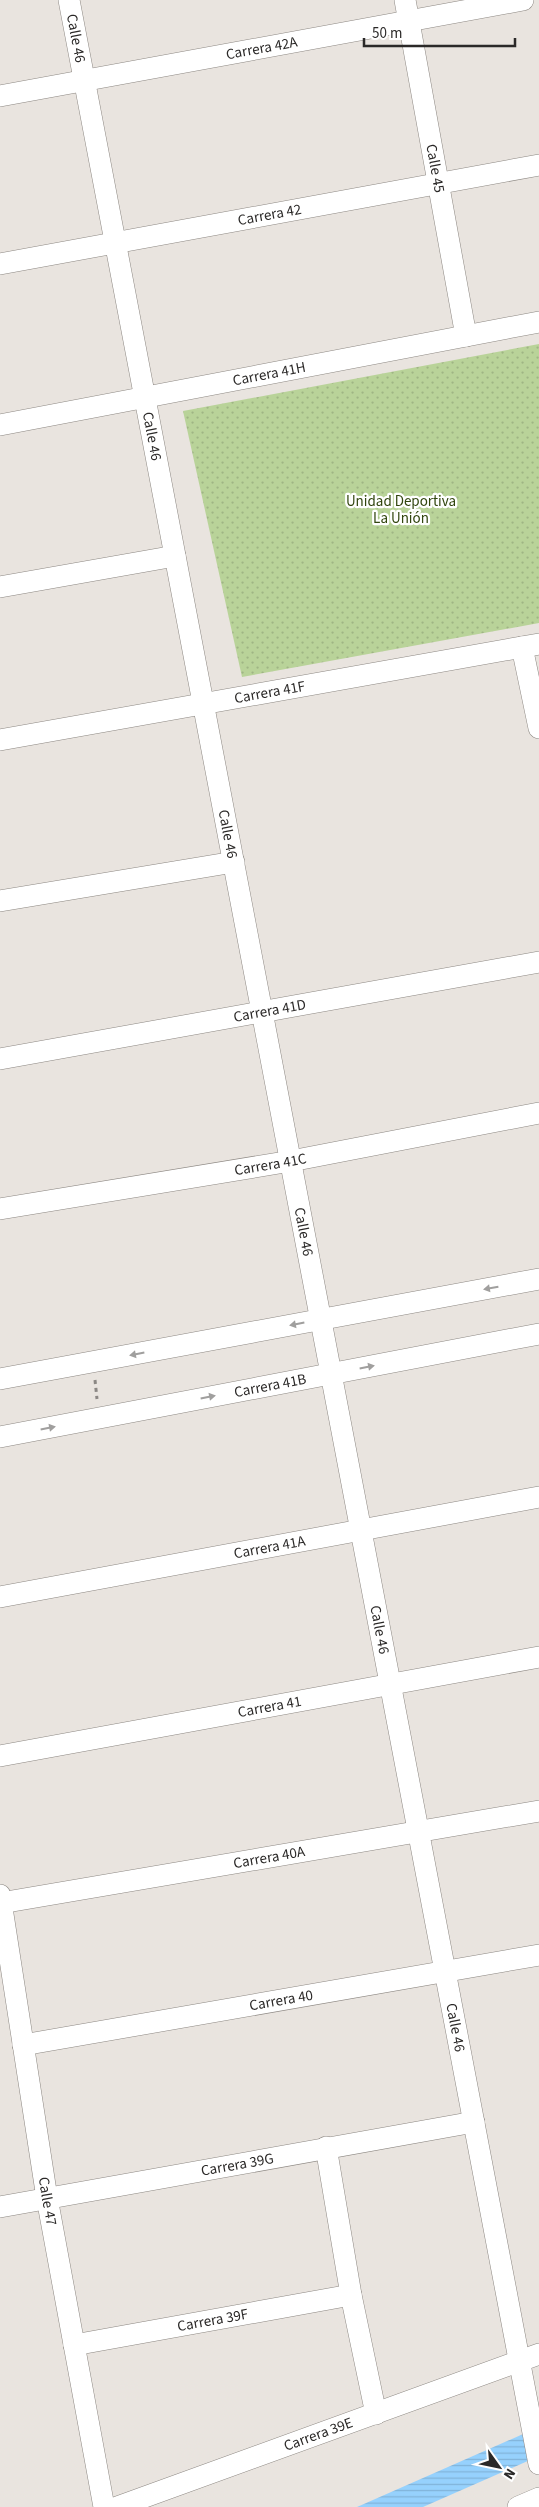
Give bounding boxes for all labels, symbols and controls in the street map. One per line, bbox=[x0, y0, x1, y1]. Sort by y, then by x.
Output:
street label: Calle 46 bbox=[61, 12, 91, 64]
scale bar bbox=[364, 15, 515, 47]
text: 50 m bbox=[372, 23, 402, 44]
street label: Carrera 42A bbox=[224, 31, 300, 65]
street label: Calle 45 bbox=[421, 142, 450, 194]
street label: Carrera 42 bbox=[236, 198, 303, 231]
street label: Carrera 41H bbox=[231, 356, 307, 391]
street label: Calle 46 bbox=[137, 410, 167, 462]
park label: Unidad Deportiva La Unión bbox=[346, 491, 456, 529]
street label: Carrera 41F bbox=[233, 675, 307, 709]
street label: Calle 46 bbox=[213, 808, 243, 860]
street label: Carrera 41D bbox=[232, 994, 308, 1027]
street label: Carrera 41C bbox=[233, 1148, 309, 1181]
street label: Calle 46 bbox=[289, 1206, 319, 1258]
one-way arrow bbox=[483, 1284, 499, 1292]
one-way arrow bbox=[289, 1320, 304, 1328]
one-way arrow bbox=[129, 1350, 145, 1358]
one-way arrow bbox=[360, 1362, 376, 1370]
street label: Carrera 41B bbox=[232, 1368, 308, 1403]
one-way arrow bbox=[200, 1393, 215, 1401]
one-way arrow bbox=[40, 1423, 56, 1431]
street label: Carrera 41A bbox=[232, 1530, 308, 1564]
street label: Calle 46 bbox=[365, 1603, 395, 1656]
street label: Carrera 41 bbox=[236, 1690, 303, 1723]
street label: Carrera 40A bbox=[232, 1841, 307, 1874]
street label: Carrera 40 bbox=[248, 1984, 315, 2016]
street label: Calle 46 bbox=[441, 2001, 471, 2054]
street label: Carrera 39G bbox=[199, 2148, 275, 2181]
street label: Calle 47 bbox=[33, 2175, 62, 2227]
street label: Carrera 39F bbox=[176, 2303, 250, 2337]
street label: Carrera 39E bbox=[281, 2412, 356, 2456]
north arrow bbox=[474, 2442, 524, 2492]
text: N bbox=[498, 2464, 520, 2483]

